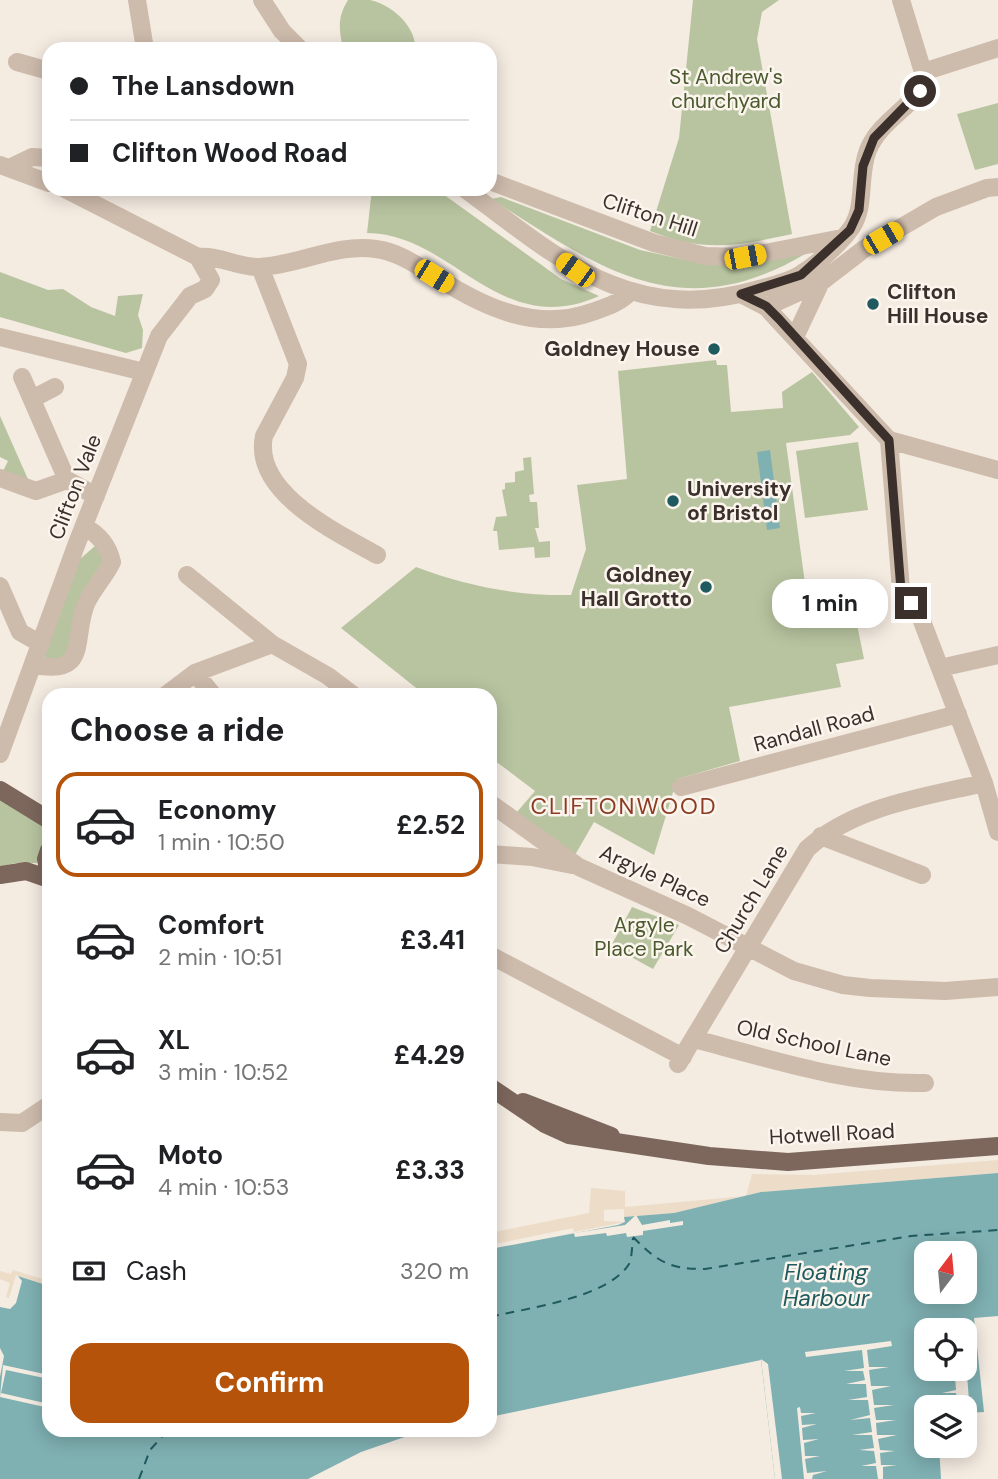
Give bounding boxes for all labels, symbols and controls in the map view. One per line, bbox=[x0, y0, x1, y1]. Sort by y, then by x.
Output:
park label: St Andrew's churchyard bbox=[669, 63, 783, 115]
text: The Lansdown bbox=[112, 69, 295, 103]
route start bbox=[904, 75, 936, 107]
text: Clifton Wood Road bbox=[112, 136, 348, 170]
street label: Clifton Hill bbox=[599, 186, 701, 244]
car bbox=[860, 218, 907, 258]
car bbox=[723, 243, 768, 271]
car bbox=[552, 249, 599, 291]
car bbox=[411, 256, 458, 296]
place label: Clifton Hill House bbox=[887, 278, 988, 330]
marker: Clifton Hill House bbox=[865, 296, 881, 312]
place label: Goldney House bbox=[544, 335, 700, 363]
marker: Goldney House bbox=[706, 341, 722, 357]
street label: Clifton Vale bbox=[42, 430, 108, 544]
place label: University of Bristol bbox=[687, 475, 792, 527]
marker: University of Bristol bbox=[665, 493, 681, 509]
place label: Goldney Hall Grotto bbox=[581, 561, 692, 613]
callout: 1 min bbox=[771, 578, 886, 628]
marker: Goldney Hall Grotto bbox=[698, 579, 714, 595]
route end bbox=[895, 587, 927, 619]
text: 1 min bbox=[802, 588, 858, 618]
street label: Randall Road bbox=[750, 699, 878, 759]
text: Choose a ride bbox=[70, 709, 285, 751]
district label: CLIFTONWOOD bbox=[530, 791, 718, 821]
icon: car bbox=[74, 793, 137, 856]
text: Economy bbox=[158, 793, 276, 827]
text: £2.52 bbox=[396, 808, 465, 842]
text: 1 min · 10:50 bbox=[158, 827, 285, 857]
street label: Argyle Place bbox=[595, 838, 715, 914]
street label: Church Lane bbox=[707, 839, 795, 959]
icon: car bbox=[74, 908, 137, 971]
text: Comfort bbox=[158, 908, 264, 942]
park label: Argyle Place Park bbox=[594, 911, 694, 963]
text: £3.41 bbox=[400, 923, 465, 957]
text: 2 min · 10:51 bbox=[158, 942, 282, 972]
street label: Old School Lane bbox=[734, 1013, 894, 1073]
icon: car bbox=[74, 1023, 137, 1086]
text: XL bbox=[158, 1023, 190, 1057]
text: £4.29 bbox=[394, 1038, 465, 1072]
text: 3 min · 10:52 bbox=[158, 1057, 288, 1087]
street label: Hotwell Road bbox=[768, 1117, 896, 1151]
icon: car bbox=[74, 1138, 137, 1201]
text: Moto bbox=[158, 1138, 223, 1172]
text: £3.33 bbox=[395, 1153, 465, 1187]
text: 4 min · 10:53 bbox=[158, 1172, 289, 1202]
north arrow bbox=[914, 1241, 976, 1304]
map controls bbox=[914, 1241, 977, 1458]
icon: cash bbox=[70, 1252, 108, 1290]
text: Cash bbox=[126, 1254, 187, 1288]
text: 320 m bbox=[400, 1256, 469, 1286]
water label: Floating Harbour bbox=[783, 1257, 871, 1313]
button: locate bbox=[914, 1318, 977, 1381]
button: Confirm bbox=[70, 1343, 469, 1423]
button: layers bbox=[914, 1395, 977, 1458]

